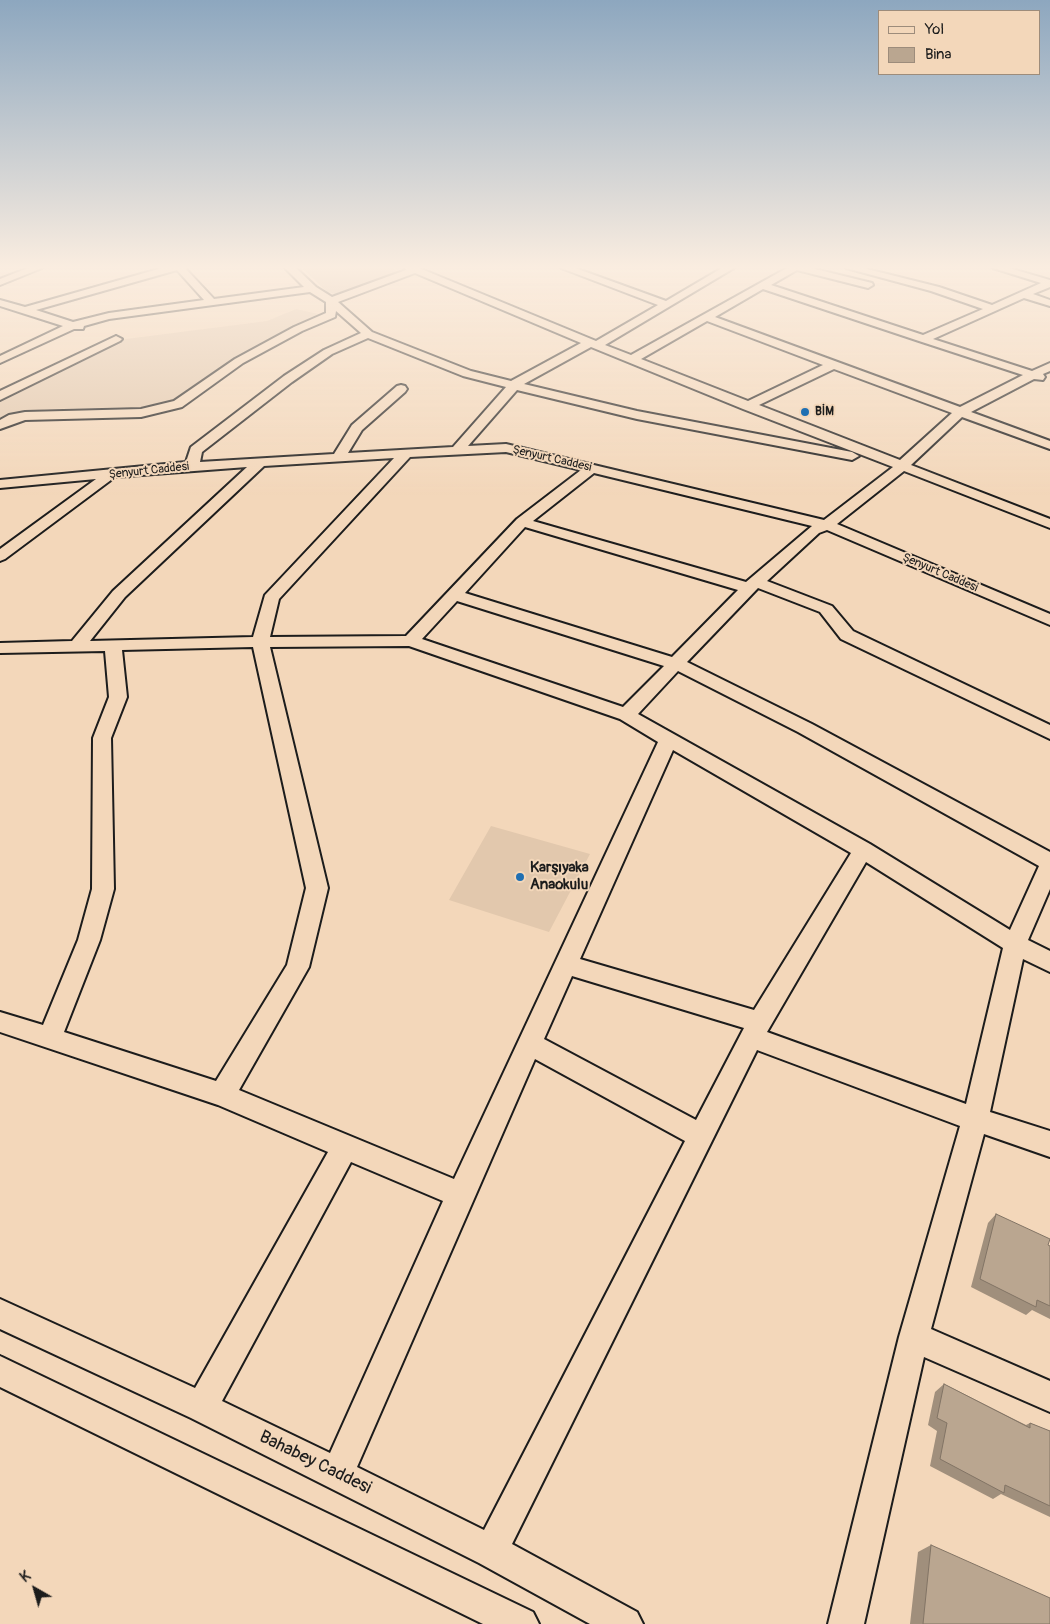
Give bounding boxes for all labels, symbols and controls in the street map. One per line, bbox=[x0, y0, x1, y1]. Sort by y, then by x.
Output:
legend bbox=[878, 10, 1040, 75]
text: Yol bbox=[925, 20, 944, 39]
text: Bina bbox=[925, 45, 951, 64]
place label: BİM bbox=[815, 405, 834, 419]
marker: BİM bbox=[799, 406, 811, 418]
street label: Şenyurt Caddesi bbox=[511, 443, 593, 475]
street label: Şenyurt Caddesi bbox=[108, 460, 190, 482]
street label: Şenyurt Caddesi bbox=[900, 551, 980, 595]
place label: Karşıyaka Anaokulu bbox=[530, 859, 589, 894]
marker: Karşıyaka Anaokulu bbox=[514, 871, 526, 883]
street label: Bahabey Caddesi bbox=[255, 1427, 375, 1499]
north arrow bbox=[10, 1564, 60, 1614]
text: K bbox=[17, 1567, 34, 1586]

